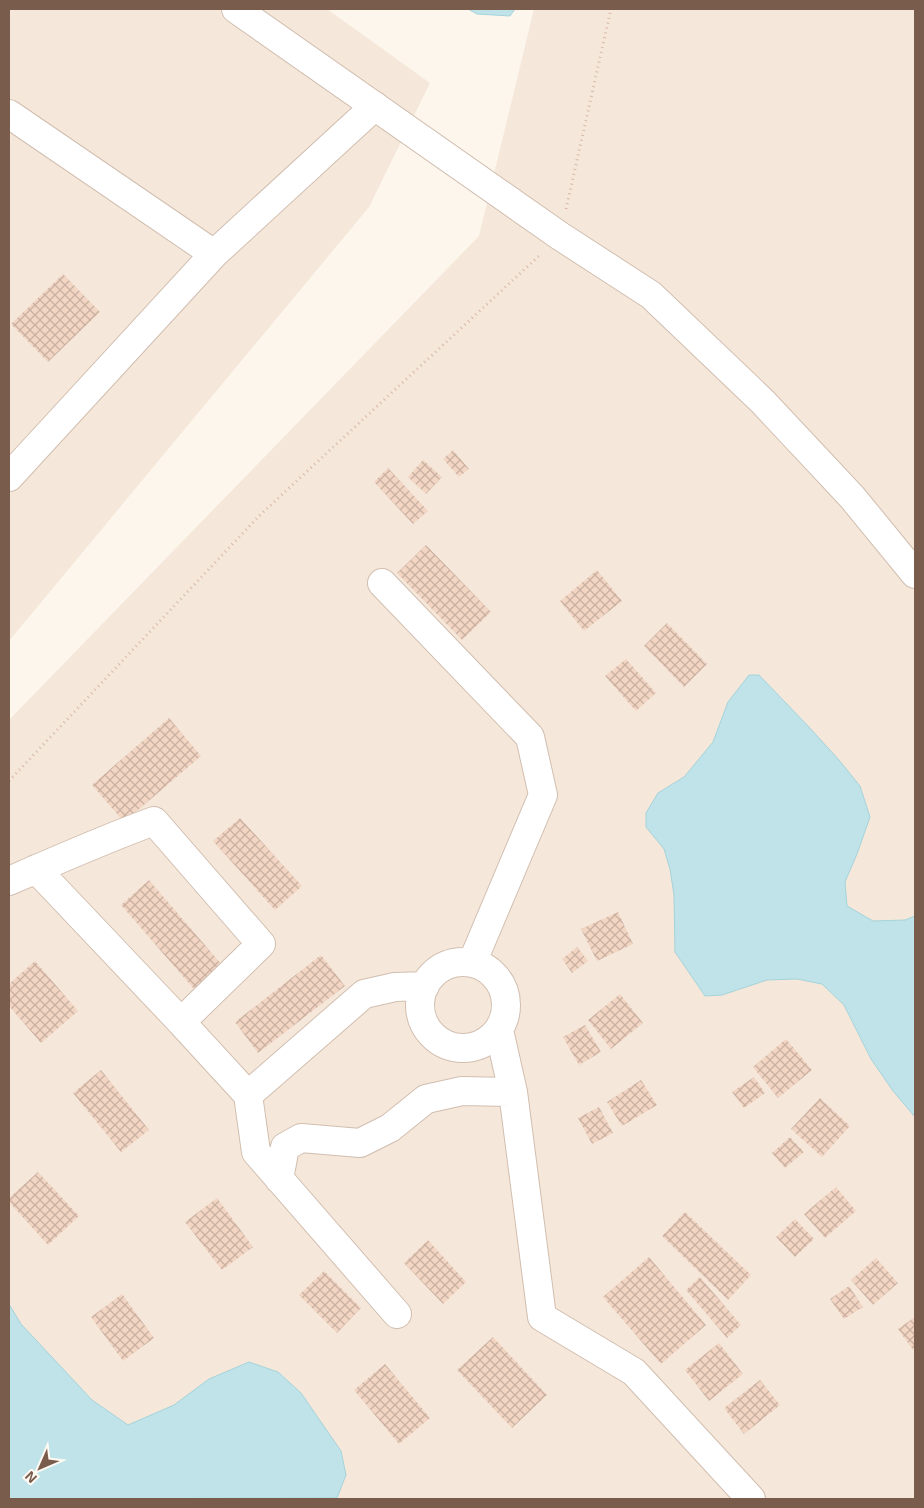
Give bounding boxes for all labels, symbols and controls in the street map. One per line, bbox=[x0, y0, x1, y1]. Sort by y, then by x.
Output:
north arrow bbox=[15, 1443, 65, 1493]
text: N bbox=[21, 1468, 40, 1487]

